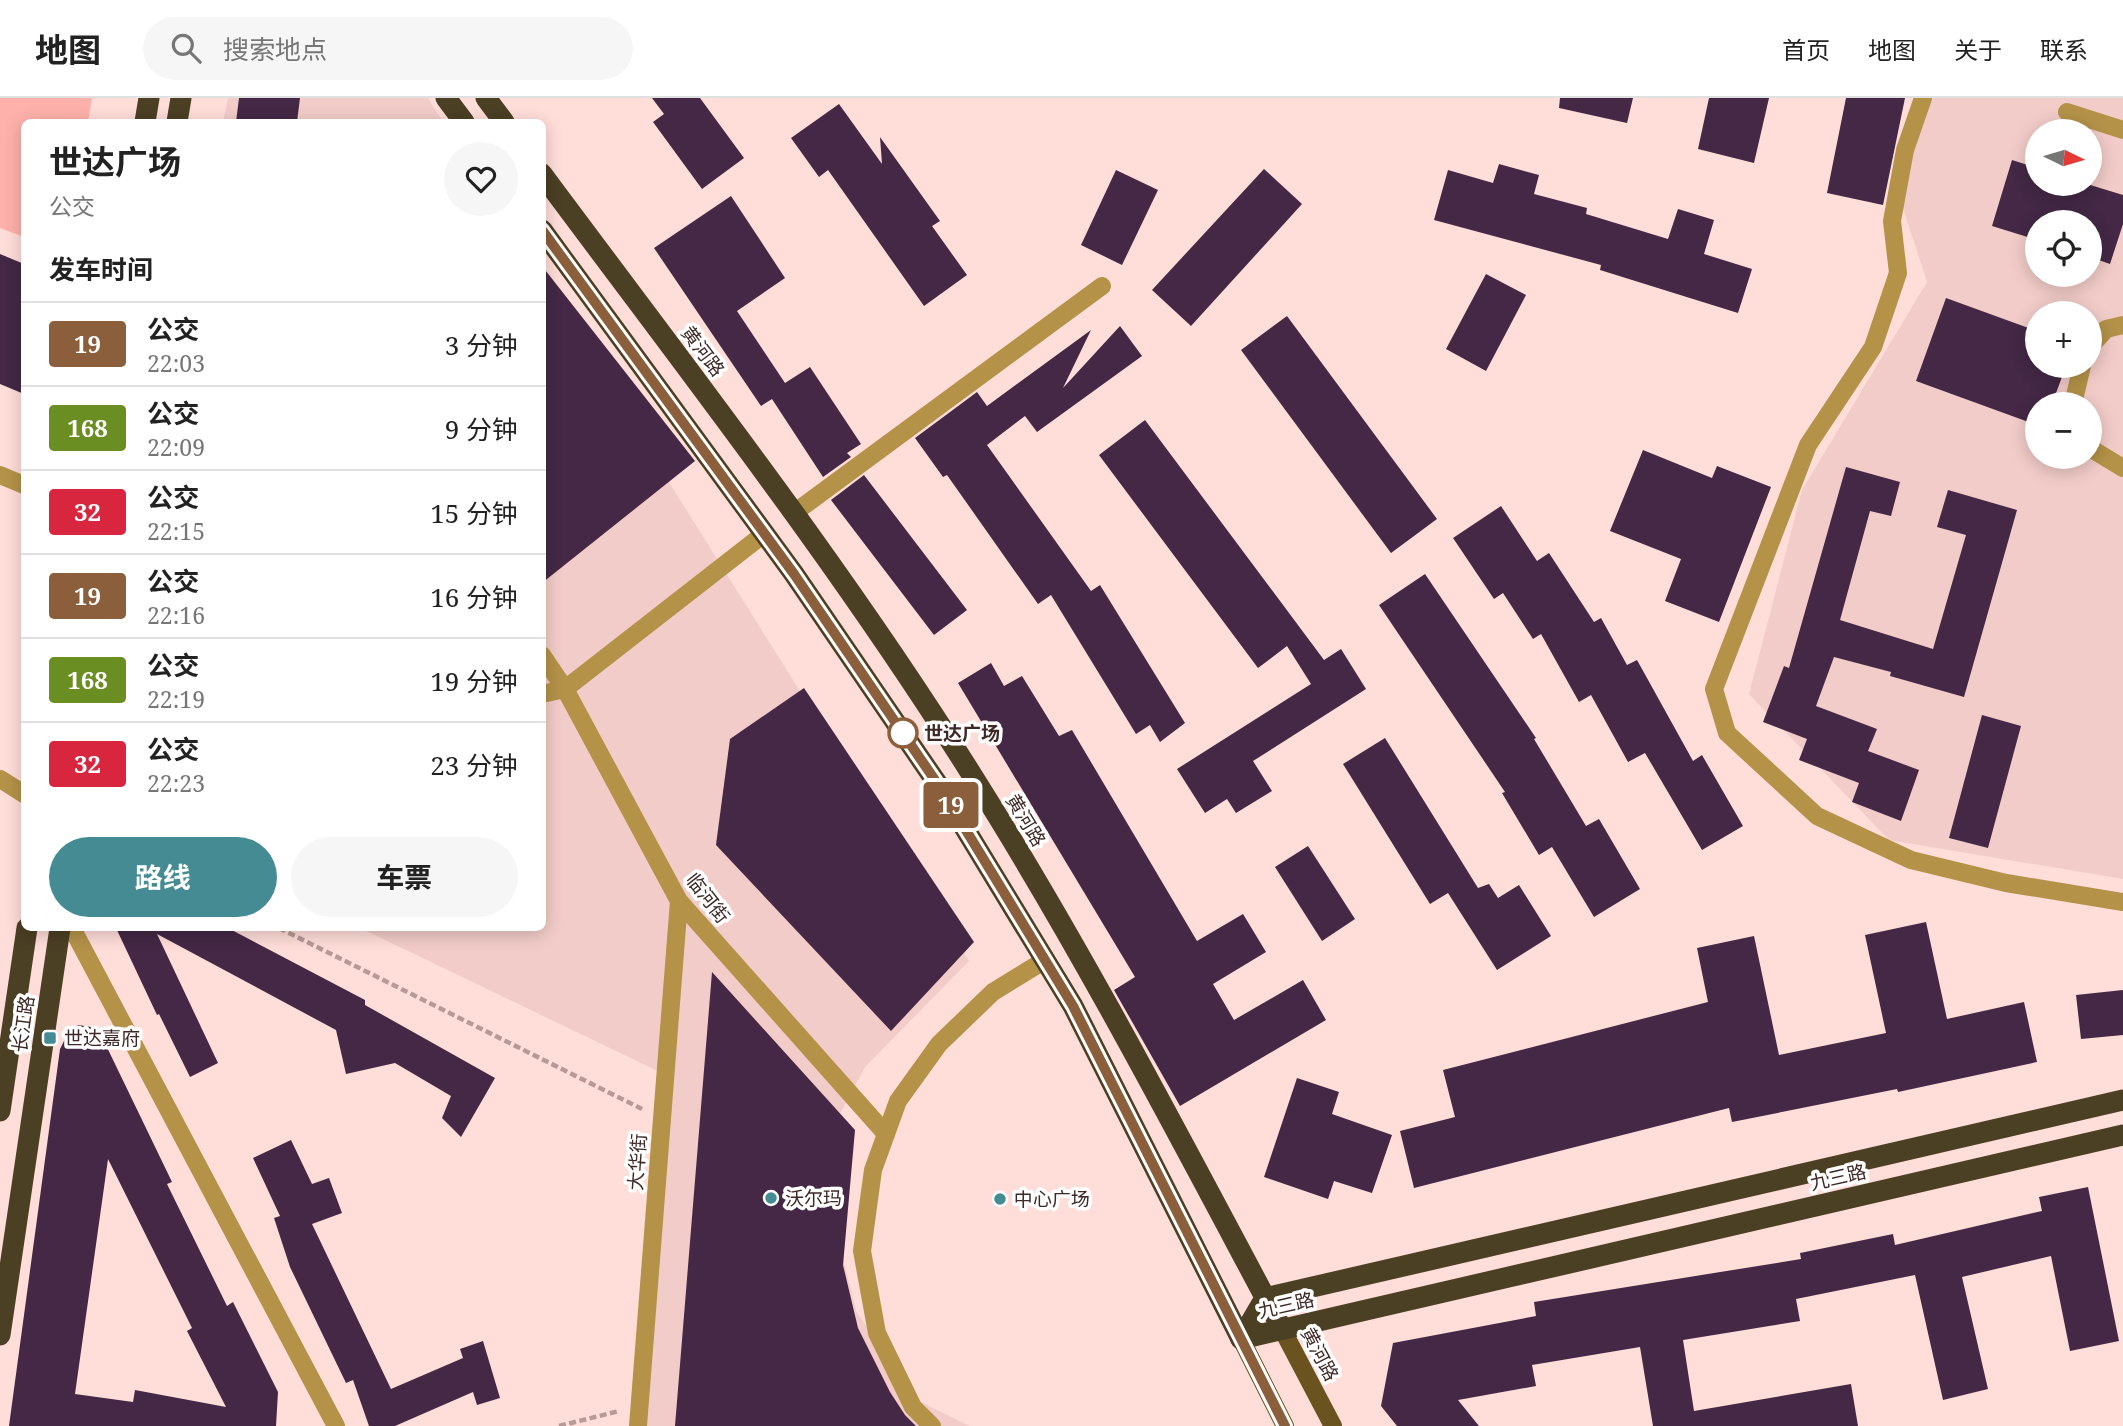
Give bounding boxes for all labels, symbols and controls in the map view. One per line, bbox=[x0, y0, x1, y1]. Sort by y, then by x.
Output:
search box bbox=[143, 17, 633, 80]
text: 地图 bbox=[35, 27, 101, 72]
icon: search bbox=[167, 29, 205, 67]
text: 搜索地点 bbox=[223, 31, 327, 67]
text: 首页 bbox=[1782, 33, 1830, 66]
text: 地图 bbox=[1868, 33, 1916, 66]
text: 关于 bbox=[1954, 33, 2002, 66]
text: 联系 bbox=[2040, 33, 2088, 66]
north arrow bbox=[2025, 119, 2102, 196]
map controls bbox=[2025, 119, 2102, 469]
text: 世达广场 bbox=[49, 139, 181, 184]
button: heart bbox=[444, 142, 518, 216]
text: 公交 bbox=[49, 190, 95, 222]
button: locate bbox=[2025, 210, 2102, 287]
text: 发车时间 bbox=[49, 251, 153, 287]
button: + bbox=[2025, 301, 2102, 378]
text: 公交 bbox=[147, 311, 199, 347]
street label: 黄河路 bbox=[675, 320, 731, 382]
text: 19 bbox=[74, 327, 101, 360]
text: 3 分钟 bbox=[445, 327, 518, 363]
text: 22:03 bbox=[147, 347, 205, 379]
button: − bbox=[2025, 392, 2102, 469]
text: 公交 bbox=[147, 395, 199, 431]
text: 168 bbox=[67, 411, 108, 444]
text: 9 分钟 bbox=[445, 411, 518, 447]
text: 22:09 bbox=[147, 431, 205, 463]
text: 公交 bbox=[147, 479, 199, 515]
text: 32 bbox=[74, 495, 101, 528]
text: 15 分钟 bbox=[430, 495, 518, 531]
text: 22:15 bbox=[147, 515, 205, 547]
text: 公交 bbox=[147, 563, 199, 599]
text: 19 bbox=[74, 579, 101, 612]
text: 16 分钟 bbox=[430, 579, 518, 615]
text: 22:16 bbox=[147, 599, 205, 631]
text: 公交 bbox=[147, 647, 199, 683]
text: 168 bbox=[67, 663, 108, 696]
text: 19 分钟 bbox=[430, 663, 518, 699]
text: 22:19 bbox=[147, 683, 205, 715]
marker: 世达广场 bbox=[888, 718, 918, 748]
place label: 世达广场 bbox=[924, 720, 1000, 746]
text: 公交 bbox=[147, 731, 199, 767]
text: 32 bbox=[74, 747, 101, 780]
text: 23 分钟 bbox=[430, 747, 518, 783]
text: 22:23 bbox=[147, 767, 205, 799]
line badge: 19 bbox=[920, 782, 982, 828]
text: 19 bbox=[937, 788, 965, 821]
street label: 黄河路 bbox=[1000, 789, 1052, 851]
button: 路线 bbox=[49, 837, 277, 917]
button: 车票 bbox=[291, 837, 518, 917]
street label: 临河街 bbox=[680, 868, 736, 928]
street label: 长江路 bbox=[6, 994, 40, 1054]
place label: 世达嘉府 bbox=[64, 1025, 140, 1051]
marker: 世达嘉府 bbox=[42, 1030, 58, 1046]
street label: 大华街 bbox=[622, 1133, 652, 1191]
street label: 九三路 bbox=[1807, 1158, 1869, 1196]
place label: 沃尔玛 bbox=[785, 1185, 842, 1211]
place label: 中心广场 bbox=[1014, 1186, 1090, 1212]
marker: 沃尔玛 bbox=[763, 1190, 779, 1206]
marker: 中心广场 bbox=[992, 1191, 1008, 1207]
street label: 九三路 bbox=[1255, 1286, 1317, 1324]
street label: 黄河路 bbox=[1295, 1323, 1345, 1385]

